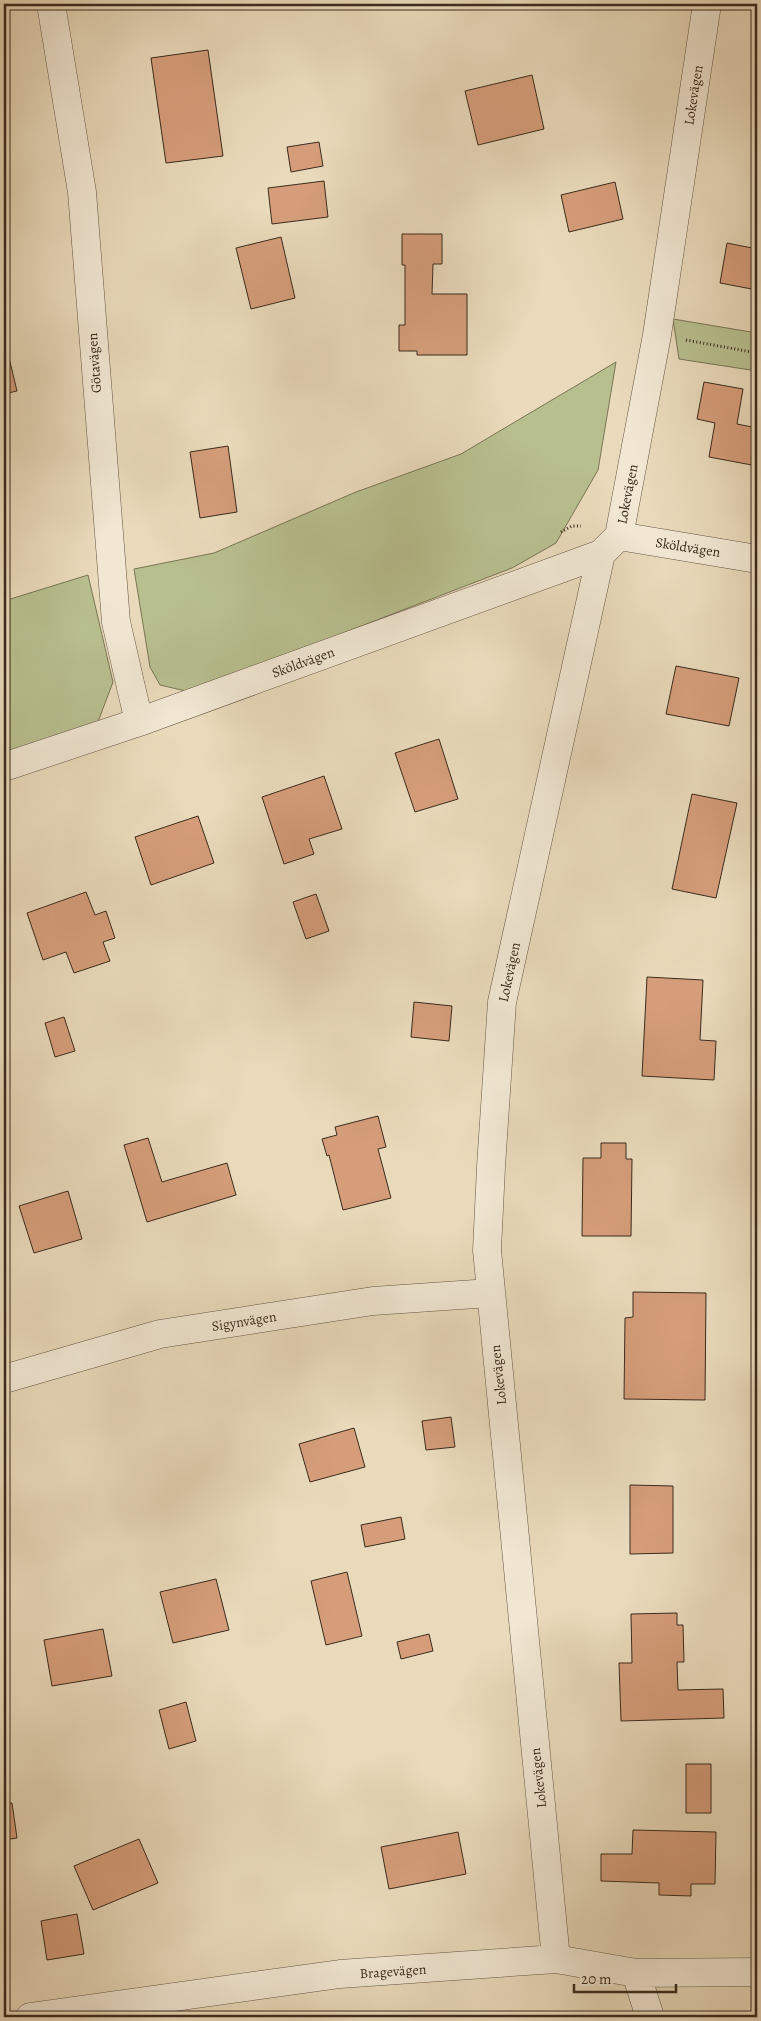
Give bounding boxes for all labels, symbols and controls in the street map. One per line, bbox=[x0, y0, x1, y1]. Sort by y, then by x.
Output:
street label: Lokevägen bbox=[679, 63, 708, 126]
street label: Götavägen bbox=[83, 332, 106, 394]
street label: Lokevägen bbox=[612, 462, 643, 526]
street label: Sköldvägen bbox=[654, 533, 722, 562]
street label: Sköldvägen bbox=[269, 642, 337, 683]
street label: Lokevägen bbox=[494, 940, 525, 1004]
street label: Sigynvägen bbox=[210, 1307, 278, 1336]
street label: Lokevägen bbox=[486, 1344, 511, 1406]
street label: Lokevägen bbox=[526, 1747, 551, 1809]
street label: Bragevägen bbox=[359, 1960, 427, 1983]
scale bar bbox=[574, 1961, 676, 1993]
text: 20 m bbox=[581, 1969, 612, 1989]

